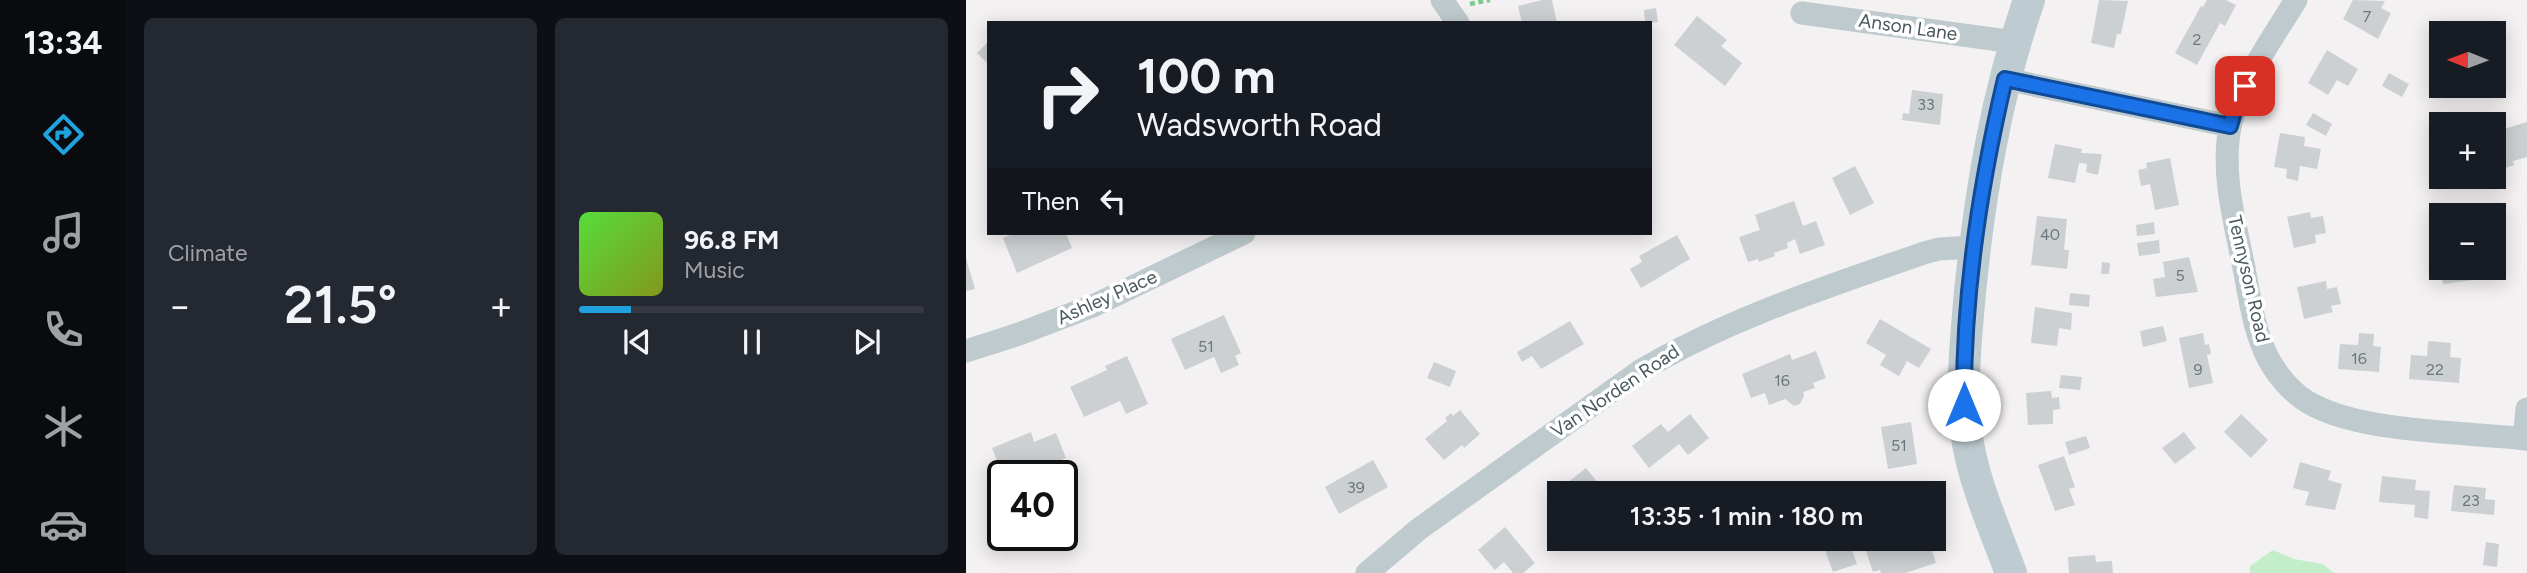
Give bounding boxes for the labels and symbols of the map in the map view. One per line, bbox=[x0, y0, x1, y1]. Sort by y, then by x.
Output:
house number: 7 bbox=[2363, 7, 2372, 26]
street label: Anson Lane bbox=[1857, 9, 1959, 45]
north arrow bbox=[2429, 21, 2506, 98]
house number: 2 bbox=[2193, 30, 2201, 49]
pin bbox=[2215, 56, 2275, 116]
house number: 33 bbox=[1917, 95, 1935, 114]
street label: Tennyson Road bbox=[2223, 213, 2275, 345]
house number: 40 bbox=[2040, 225, 2060, 244]
street label: Ashley Place bbox=[1054, 265, 1160, 329]
house number: 5 bbox=[2175, 266, 2185, 285]
house number: 51 bbox=[1198, 337, 1214, 356]
street label: Van Norden Road bbox=[1546, 340, 1684, 442]
house number: 16 bbox=[2351, 349, 2367, 368]
house number: 9 bbox=[2193, 360, 2203, 379]
house number: 22 bbox=[2426, 360, 2444, 379]
position arrow bbox=[1927, 368, 2001, 442]
house number: 16 bbox=[1774, 371, 1790, 390]
house number: 51 bbox=[1891, 436, 1907, 455]
speed limit sign: 40 bbox=[987, 460, 1078, 551]
house number: 39 bbox=[1347, 478, 1365, 497]
house number: 23 bbox=[2462, 491, 2480, 510]

